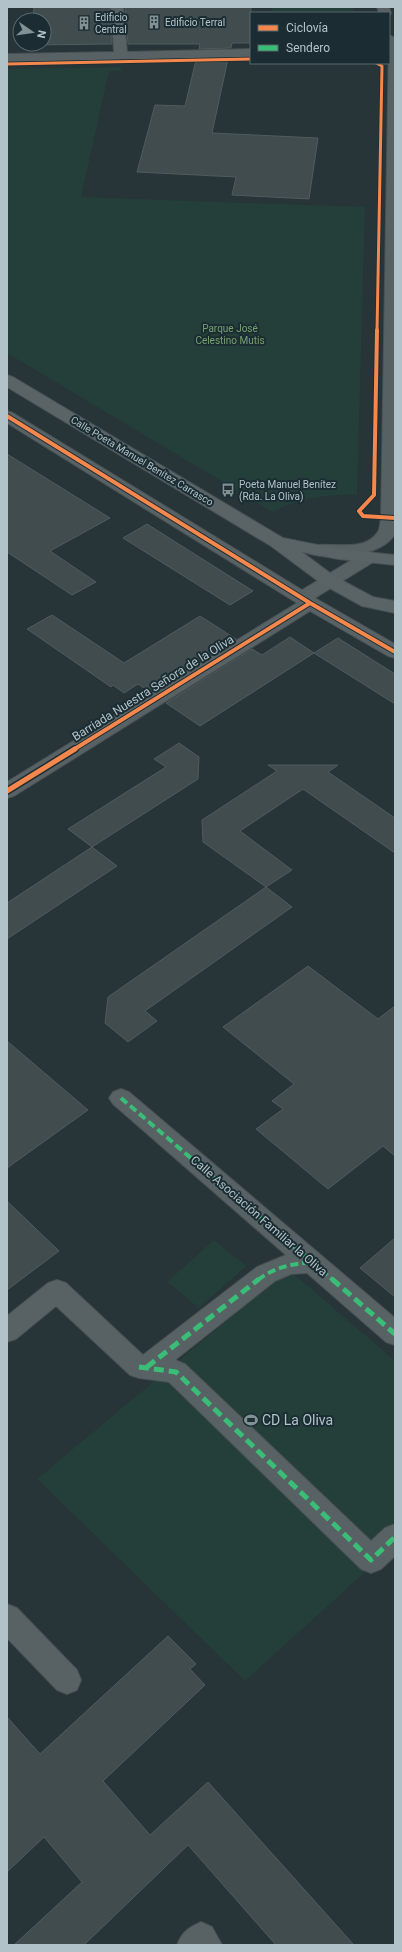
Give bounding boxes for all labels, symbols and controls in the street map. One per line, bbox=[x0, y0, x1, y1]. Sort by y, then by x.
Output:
north arrow bbox=[12, 12, 52, 52]
place label: Edificio Central bbox=[95, 12, 128, 35]
legend bbox=[250, 12, 390, 64]
building icon: Edificio Terral bbox=[146, 14, 162, 30]
building icon: Edificio Central bbox=[76, 15, 92, 31]
place label: Edificio Terral bbox=[165, 17, 225, 28]
text: Ciclovía bbox=[286, 21, 328, 35]
text: N bbox=[34, 29, 48, 40]
text: Sendero bbox=[286, 41, 330, 55]
park label: Parque José Celestino Mutis bbox=[195, 323, 265, 346]
street label: Calle Poeta Manuel Benítez Carrasco bbox=[69, 414, 215, 508]
place label: Poeta Manuel Benítez (Rda. La Oliva) bbox=[239, 479, 336, 503]
bus stop icon: Poeta Manuel Benítez (Rda. La Oliva) bbox=[220, 482, 236, 498]
street label: Barriada Nuestra Señora de la Oliva bbox=[70, 632, 236, 744]
street label: Calle Asociación Familiar la Oliva bbox=[188, 1153, 330, 1279]
sports icon: CD La Oliva bbox=[243, 1412, 259, 1428]
place label: CD La Oliva bbox=[262, 1412, 333, 1428]

